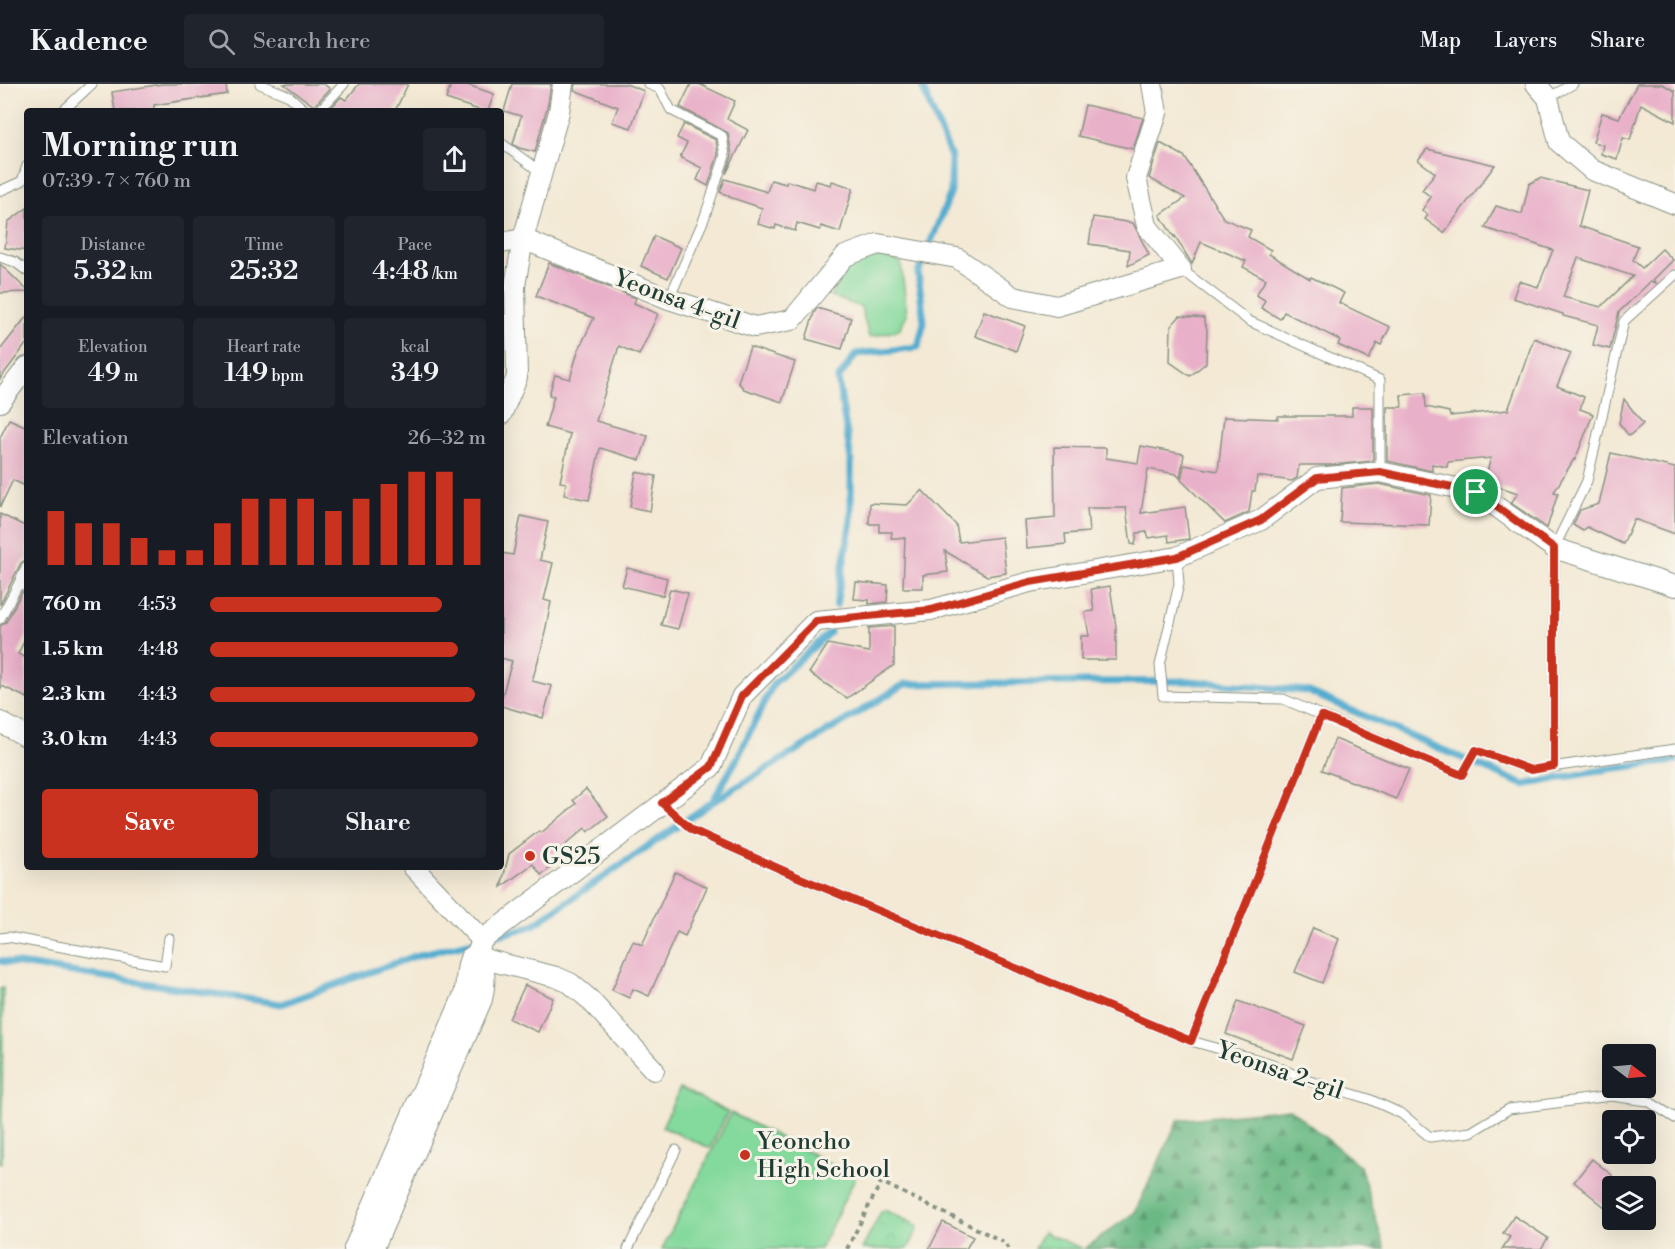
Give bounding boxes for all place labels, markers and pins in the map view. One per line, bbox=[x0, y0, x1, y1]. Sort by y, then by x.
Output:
pin bbox=[1450, 466, 1501, 517]
place label: GS25 bbox=[542, 842, 600, 872]
marker: GS25 bbox=[523, 849, 537, 863]
place label: Yeoncho High School bbox=[755, 1127, 890, 1185]
marker: Yeoncho High School bbox=[738, 1148, 752, 1162]

